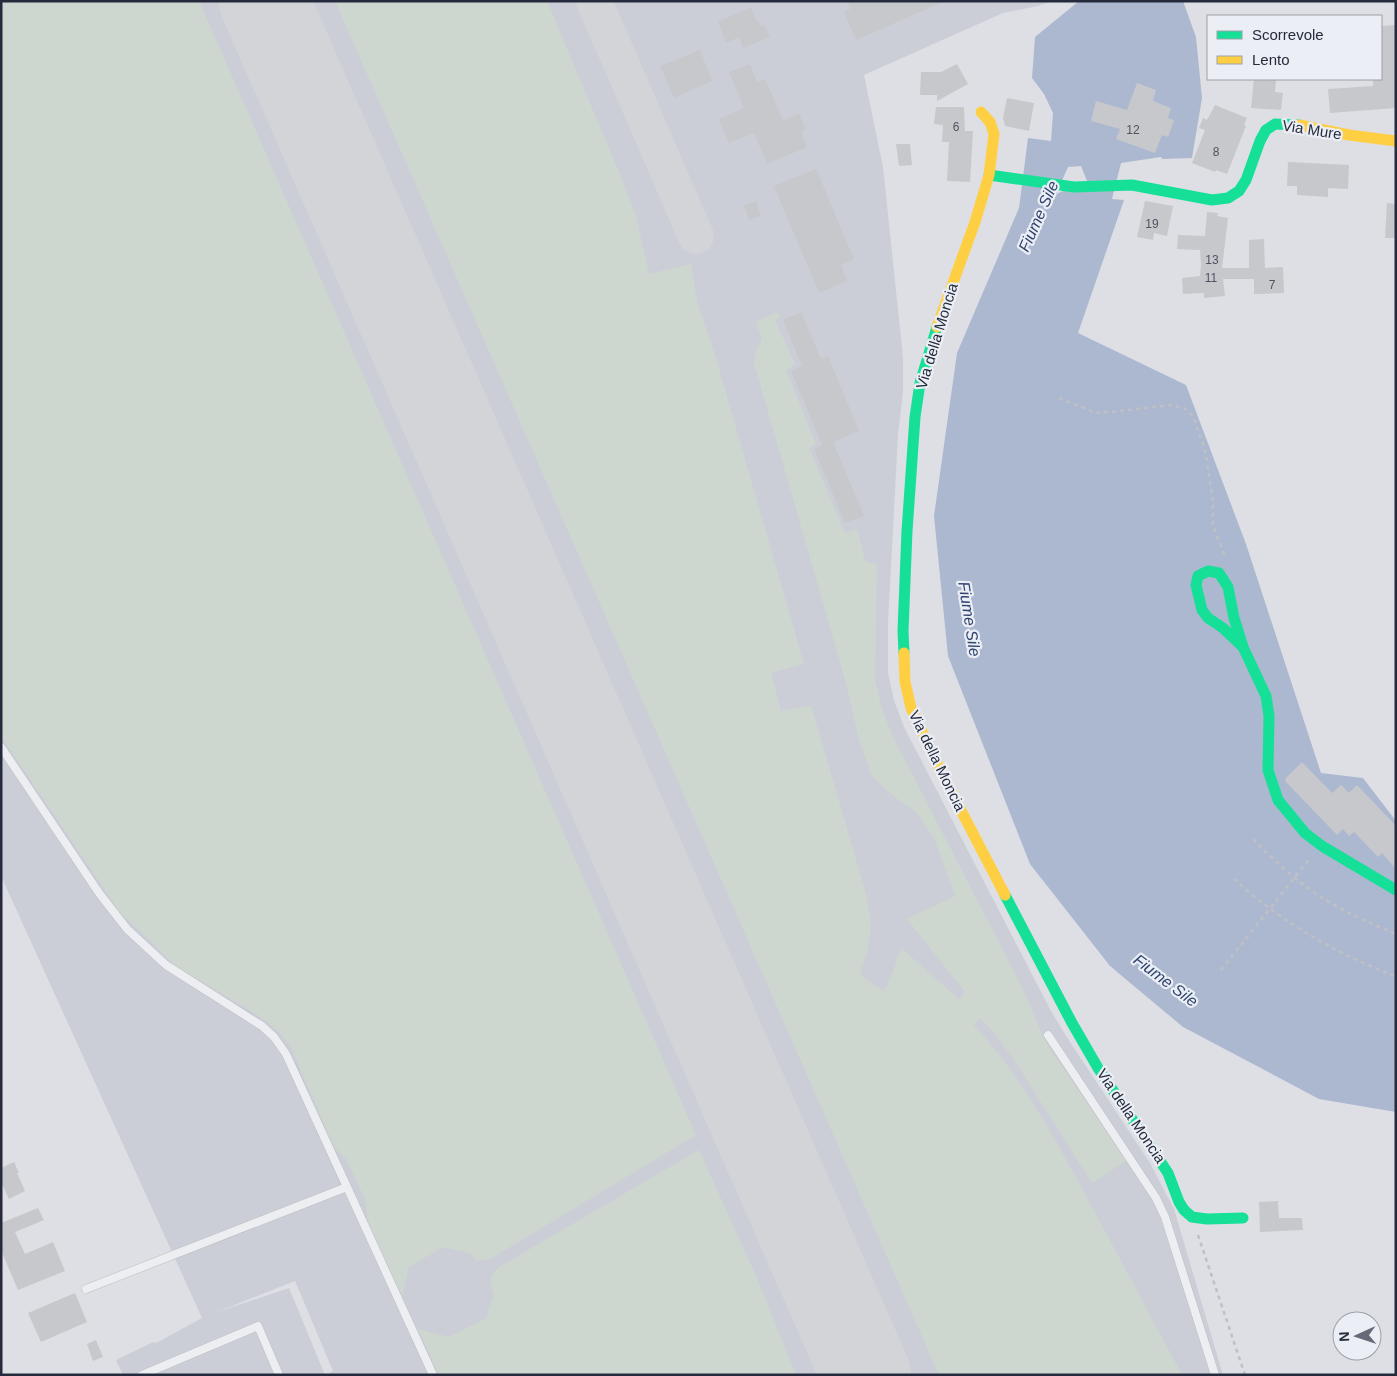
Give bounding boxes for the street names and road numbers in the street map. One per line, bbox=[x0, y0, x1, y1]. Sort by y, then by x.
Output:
street label: Via Mure bbox=[1281, 116, 1343, 143]
street label: Via della Moncia bbox=[912, 280, 961, 391]
street label: Via della Moncia bbox=[906, 708, 969, 814]
street label: Via della Moncia bbox=[1094, 1065, 1170, 1167]

